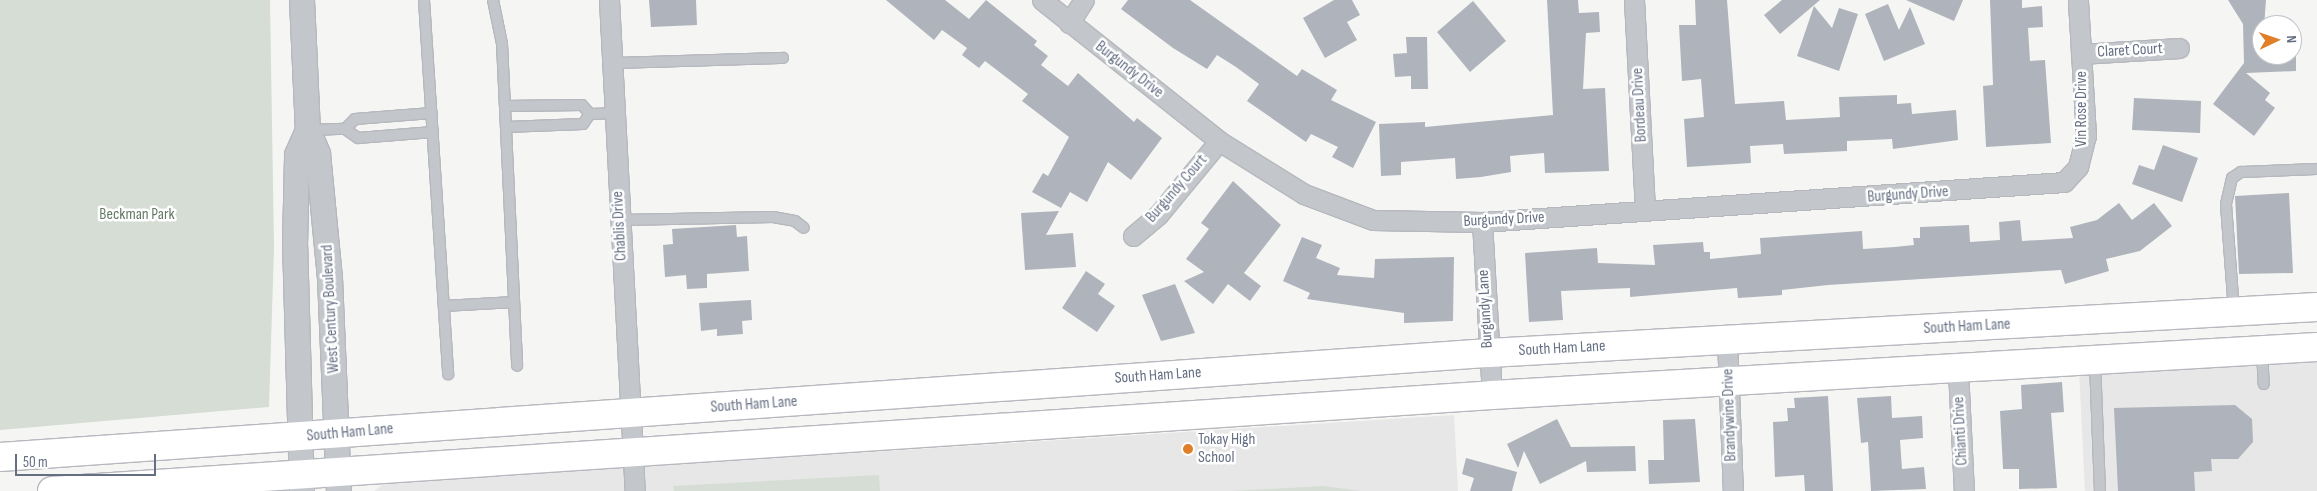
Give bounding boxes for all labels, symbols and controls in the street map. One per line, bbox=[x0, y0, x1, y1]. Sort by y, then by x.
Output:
north arrow bbox=[2252, 15, 2302, 65]
text: N bbox=[2283, 35, 2300, 43]
street label: Burgundy Drive bbox=[1091, 37, 1167, 103]
street label: Claret Court bbox=[2097, 40, 2163, 62]
street label: Bordeau Drive bbox=[1628, 67, 1652, 143]
street label: Vin Rose Drive bbox=[2072, 71, 2092, 147]
street label: Burgundy Court bbox=[1142, 151, 1212, 227]
street label: Burgundy Drive bbox=[1867, 183, 1949, 207]
street label: Chablis Drive bbox=[609, 191, 631, 261]
park label: Beckman Park bbox=[99, 205, 175, 225]
street label: Burgundy Drive bbox=[1463, 208, 1545, 232]
street label: West Century Boulevard bbox=[318, 244, 344, 374]
street label: Burgundy Lane bbox=[1474, 269, 1498, 349]
street label: South Ham Lane bbox=[1923, 315, 2011, 339]
street label: South Ham Lane bbox=[1518, 337, 1606, 361]
street label: South Ham Lane bbox=[1114, 363, 1202, 389]
street label: Brandywine Drive bbox=[1719, 368, 1741, 462]
street label: South Ham Lane bbox=[710, 392, 798, 418]
street label: Chianti Drive bbox=[1950, 396, 1972, 466]
street label: South Ham Lane bbox=[306, 420, 394, 446]
place label: Tokay High School bbox=[1198, 430, 1255, 468]
marker: Tokay High School bbox=[1182, 443, 1194, 455]
scale bar bbox=[18, 444, 159, 476]
text: 50 m bbox=[23, 453, 48, 472]

